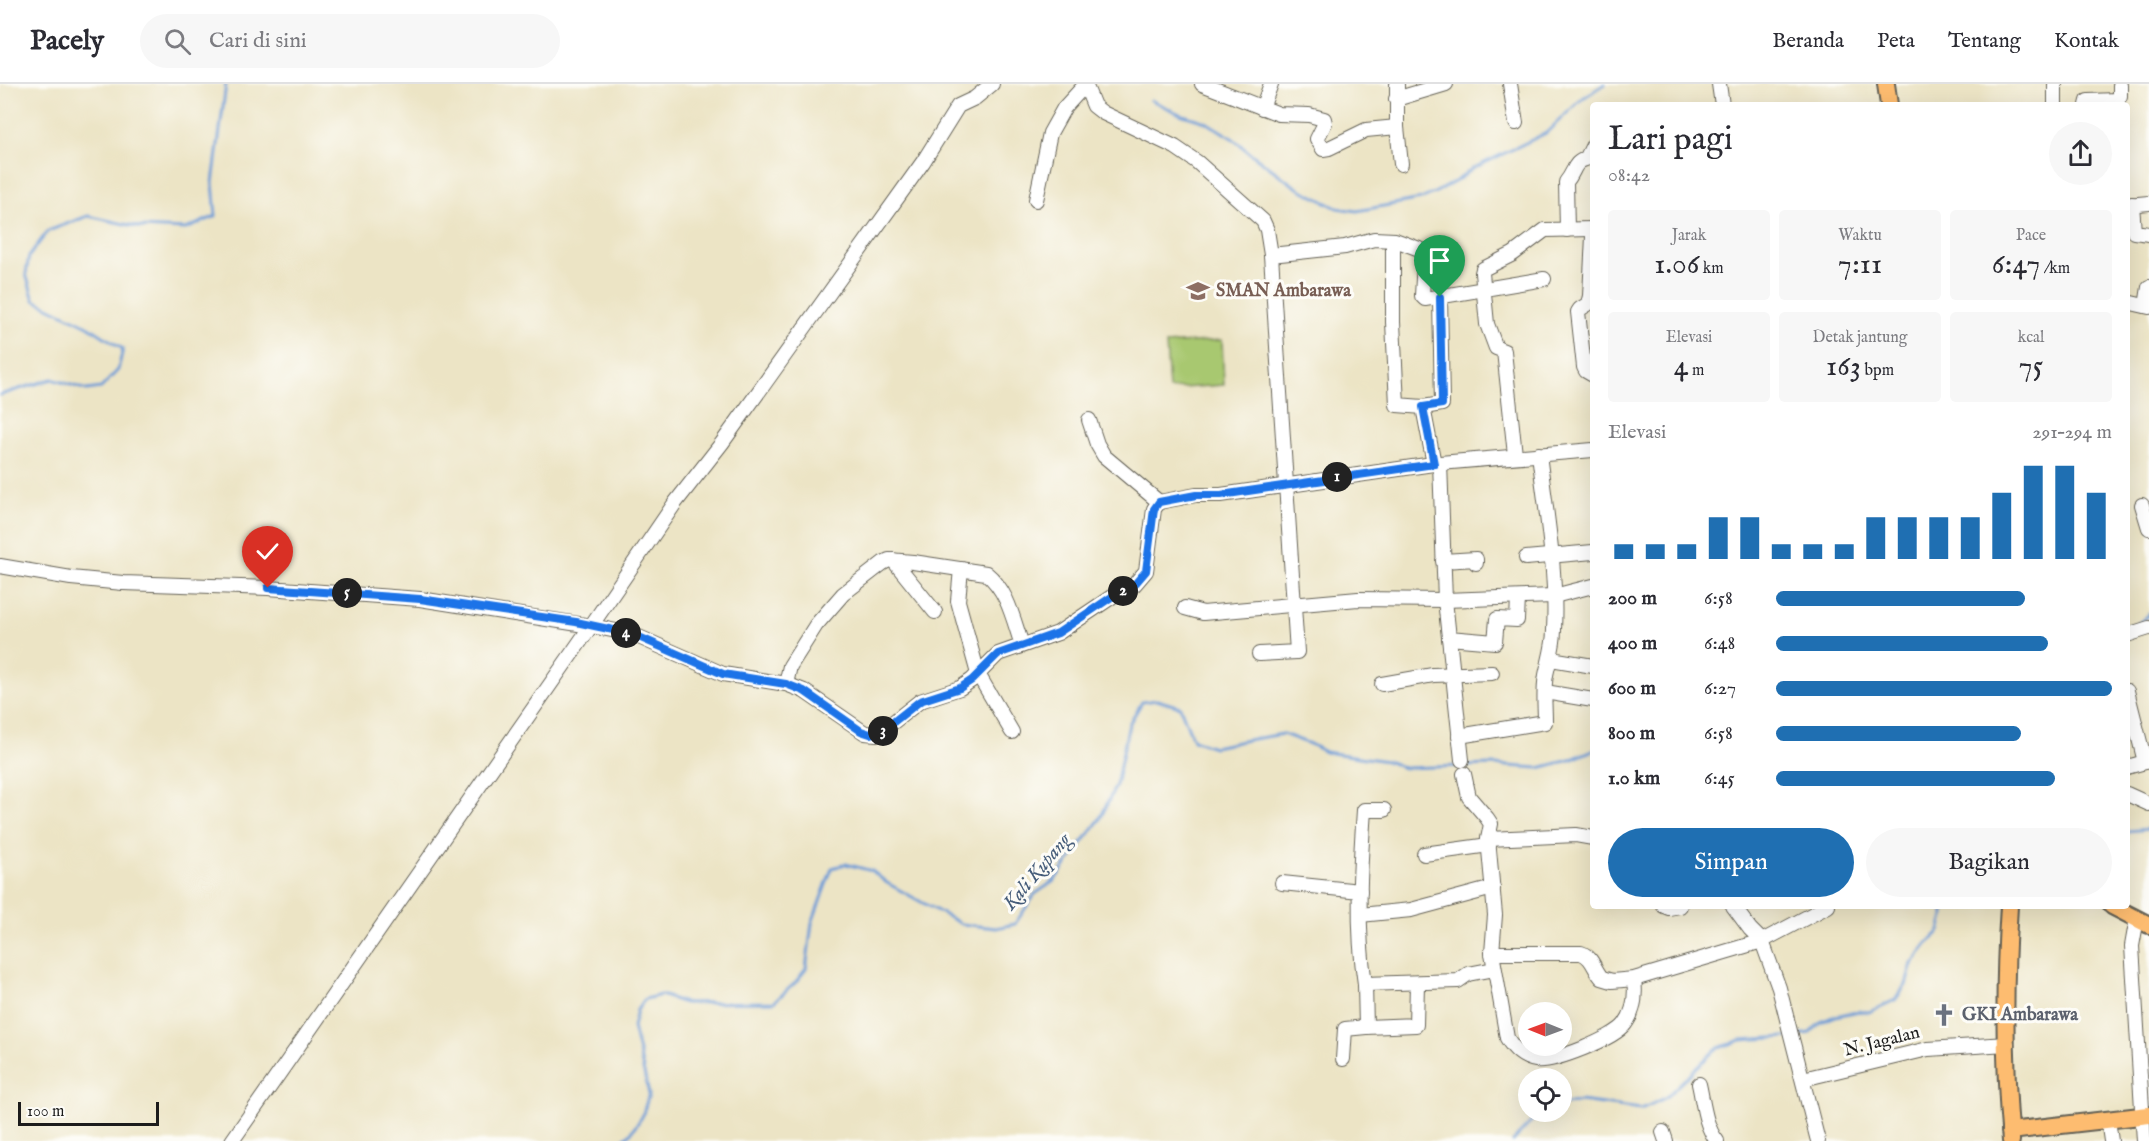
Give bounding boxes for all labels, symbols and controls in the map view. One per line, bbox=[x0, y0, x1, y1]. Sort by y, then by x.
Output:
search box bbox=[140, 14, 560, 68]
text: Pacely bbox=[30, 24, 104, 59]
icon: search bbox=[161, 25, 194, 58]
text: Cari di sini bbox=[209, 27, 307, 55]
text: Beranda bbox=[1772, 28, 1844, 55]
text: Peta bbox=[1877, 28, 1915, 55]
text: Tentang bbox=[1948, 28, 2021, 55]
text: Kontak bbox=[2054, 28, 2119, 55]
text: Lari pagi bbox=[1608, 119, 1733, 161]
button: share bbox=[2049, 122, 2112, 185]
text: 08:42 bbox=[1608, 163, 1650, 188]
text: Jarak bbox=[1672, 226, 1706, 246]
text: Waktu bbox=[1838, 226, 1882, 246]
text: Pace bbox=[2016, 226, 2046, 246]
pin bbox=[1414, 235, 1465, 297]
icon: arrive bbox=[1423, 244, 1456, 277]
text: 1.06 bbox=[1654, 246, 1699, 284]
text: 7:11 bbox=[1838, 246, 1882, 284]
text: 6:47 bbox=[1992, 246, 2040, 284]
text: km bbox=[1699, 259, 1724, 279]
text: /km bbox=[2040, 259, 2070, 279]
school or university icon: SMAN Ambarawa bbox=[1185, 278, 1211, 304]
place label: SMAN Ambarawa bbox=[1216, 280, 1352, 303]
text: Elevasi bbox=[1666, 328, 1712, 348]
text: Detak jantung bbox=[1813, 328, 1907, 348]
text: kcal bbox=[2018, 328, 2044, 348]
text: 4 bbox=[1674, 348, 1688, 386]
text: 163 bbox=[1826, 348, 1861, 386]
text: 75 bbox=[2019, 348, 2043, 386]
text: m bbox=[1688, 361, 1704, 381]
text: bpm bbox=[1861, 361, 1894, 381]
text: Elevasi bbox=[1608, 420, 1666, 445]
text: 291–294 m bbox=[2032, 420, 2112, 445]
pin: 1 bbox=[1322, 462, 1352, 492]
text: 1 bbox=[1334, 467, 1340, 487]
pin bbox=[242, 526, 293, 588]
icon: check bbox=[251, 535, 284, 568]
pin: 2 bbox=[1108, 576, 1138, 606]
pin: 5 bbox=[332, 578, 362, 608]
text: 2 bbox=[1119, 581, 1127, 601]
text: 5 bbox=[344, 583, 350, 603]
text: 200 m bbox=[1608, 586, 1657, 611]
text: 6:58 bbox=[1704, 586, 1733, 611]
pin: 4 bbox=[611, 618, 641, 648]
text: 4 bbox=[622, 623, 630, 643]
text: 400 m bbox=[1608, 631, 1657, 656]
text: 6:48 bbox=[1704, 631, 1735, 656]
text: 600 m bbox=[1608, 676, 1656, 701]
text: 6:27 bbox=[1704, 676, 1736, 701]
pin: 3 bbox=[868, 716, 898, 746]
text: 3 bbox=[880, 721, 886, 741]
text: 800 m bbox=[1608, 721, 1655, 746]
text: 6:58 bbox=[1704, 721, 1733, 746]
text: 1.0 km bbox=[1608, 766, 1660, 791]
text: 6:45 bbox=[1704, 766, 1735, 791]
water label: Kali Kupang bbox=[997, 827, 1078, 917]
button: Simpan bbox=[1608, 828, 1854, 897]
button: Bagikan bbox=[1866, 828, 2112, 897]
north arrow bbox=[1518, 1002, 1572, 1056]
map controls bbox=[1518, 1002, 1572, 1122]
church icon: GKI Ambarawa bbox=[1931, 1002, 1957, 1028]
place label: GKI Ambarawa bbox=[1962, 1004, 2079, 1027]
street label: N. Jagalan bbox=[1842, 1021, 1923, 1063]
button: locate bbox=[1518, 1068, 1572, 1122]
scale bar bbox=[18, 1099, 159, 1126]
text: 100 m bbox=[27, 1102, 64, 1122]

